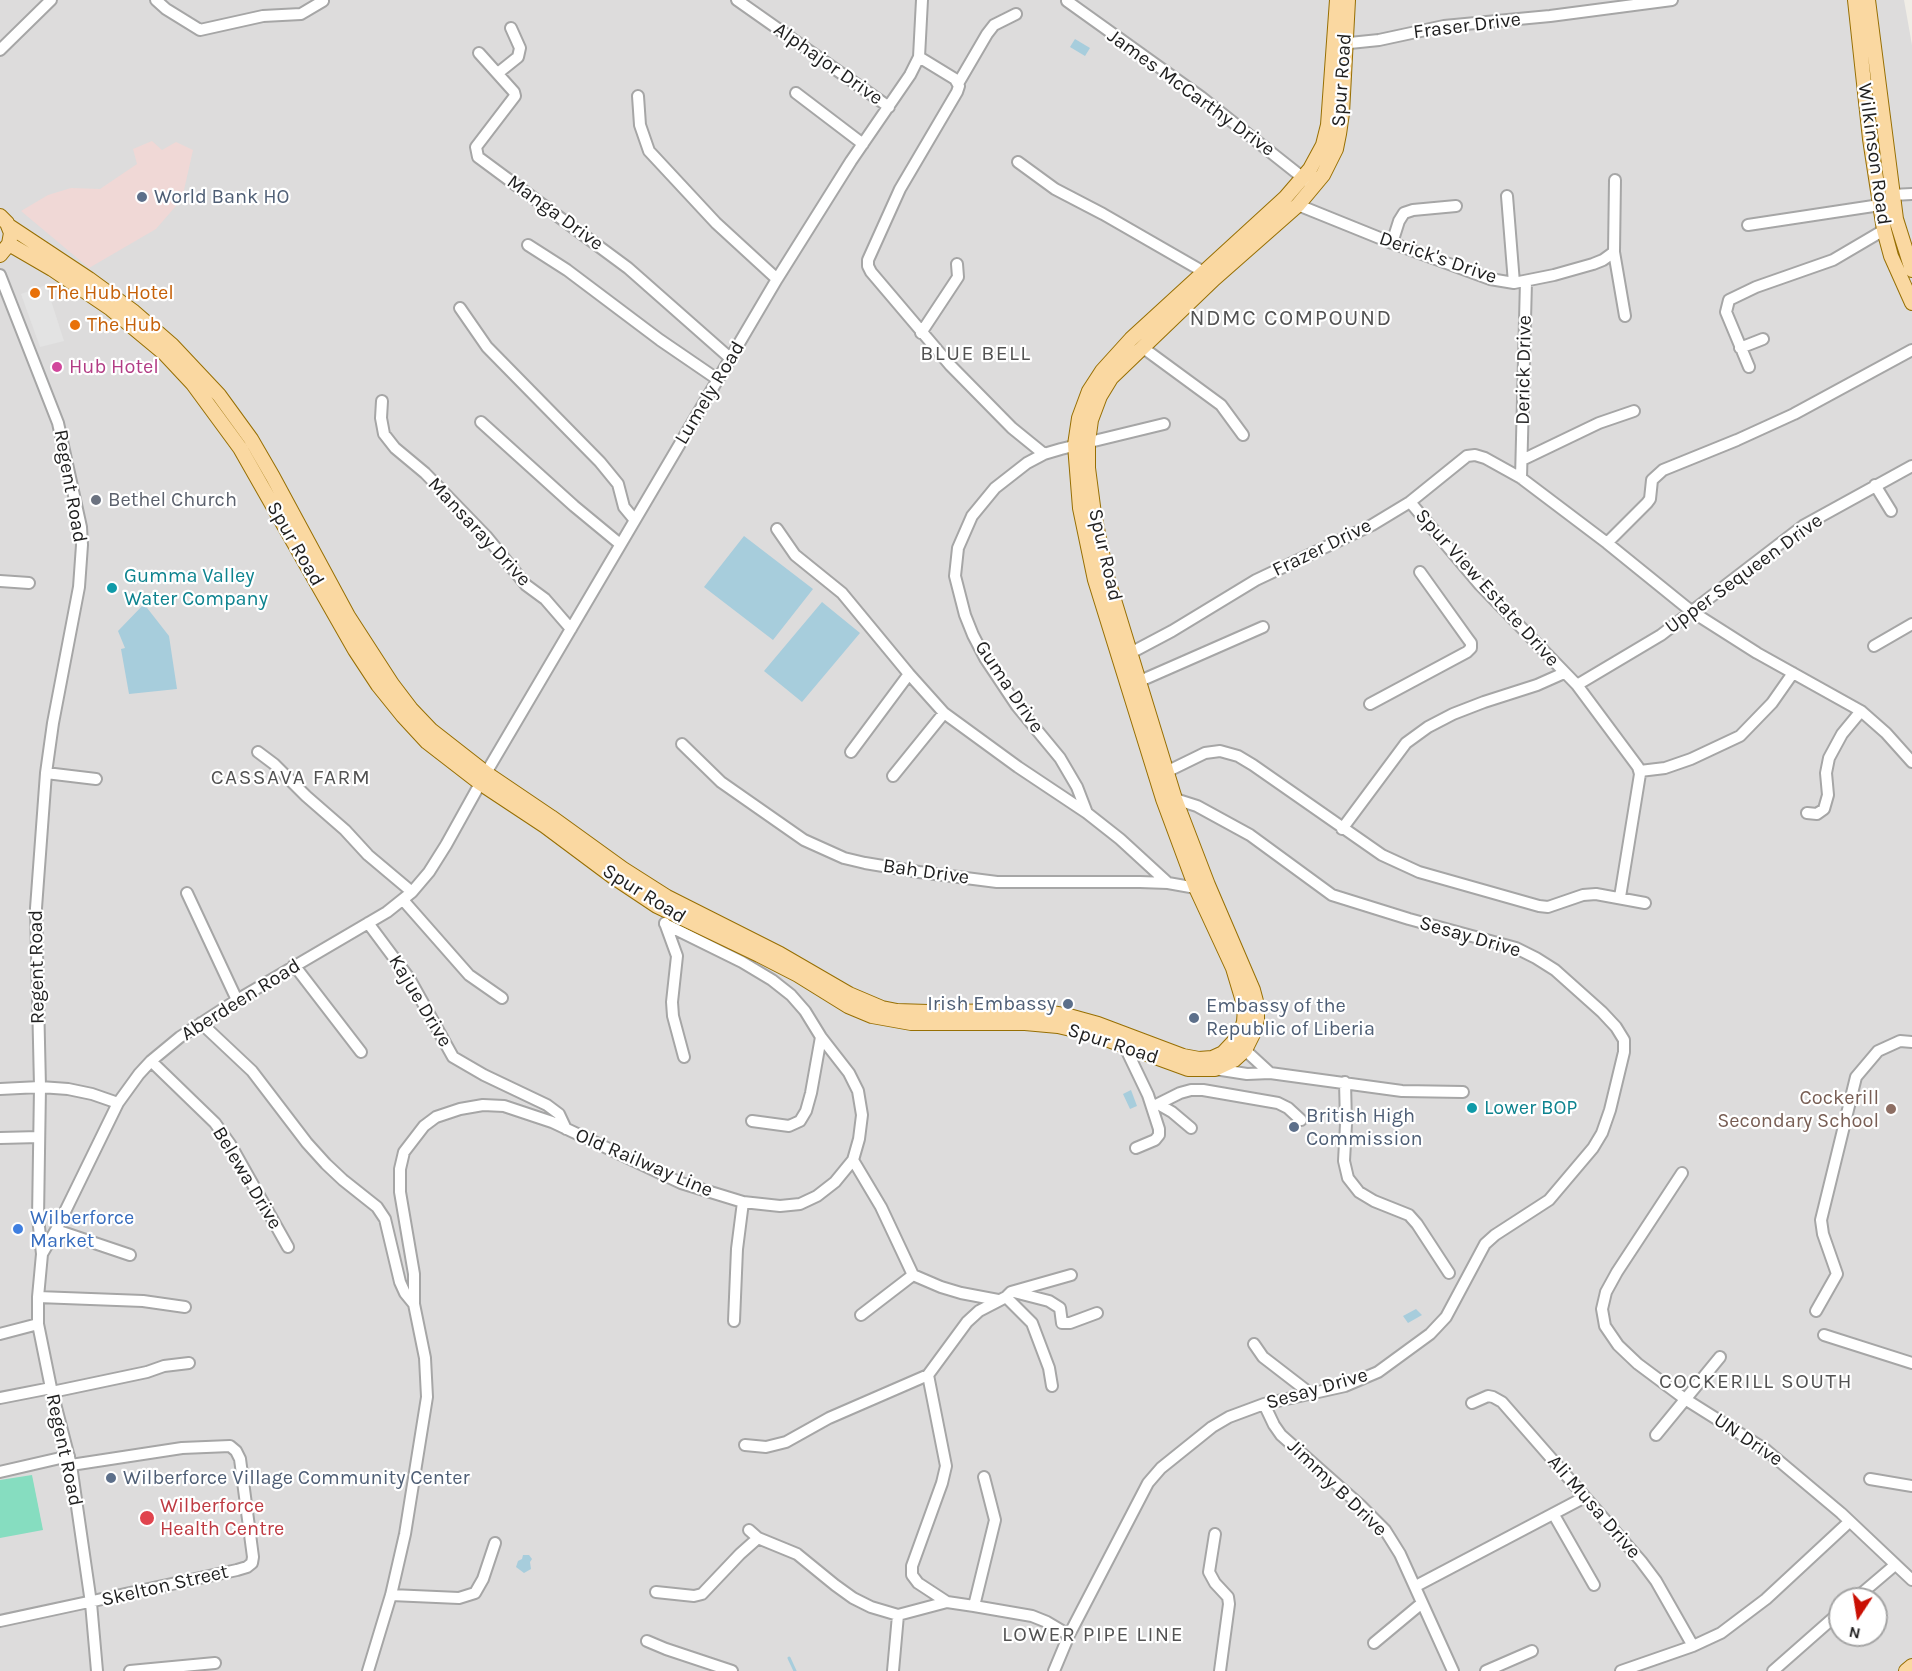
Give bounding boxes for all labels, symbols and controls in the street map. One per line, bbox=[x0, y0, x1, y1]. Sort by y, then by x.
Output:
street label: Fraser Drive bbox=[1412, 7, 1522, 45]
street label: Alphajor Drive bbox=[769, 18, 887, 110]
street label: James McCarthy Drive bbox=[1102, 24, 1280, 162]
street label: Spur Road bbox=[1327, 32, 1357, 128]
street label: Wilkinson Road bbox=[1852, 82, 1896, 226]
street label: Manga Drive bbox=[502, 170, 608, 256]
place label: World Bank HO bbox=[154, 185, 289, 209]
marker: World Bank HO bbox=[135, 190, 149, 204]
street label: Derick's Drive bbox=[1376, 227, 1500, 289]
place label: The Hub Hotel bbox=[47, 281, 174, 305]
marker: The Hub Hotel bbox=[28, 286, 42, 300]
district label: NDMC COMPOUND bbox=[1189, 306, 1393, 332]
place label: The Hub bbox=[87, 313, 161, 337]
street label: Derick Drive bbox=[1511, 315, 1537, 425]
marker: The Hub bbox=[68, 318, 82, 332]
street label: Lumely Road bbox=[670, 337, 750, 449]
district label: BLUE BELL bbox=[920, 341, 1032, 367]
place label: Hub Hotel bbox=[69, 355, 159, 379]
marker: Hub Hotel bbox=[50, 360, 64, 374]
street label: Regent Road bbox=[48, 428, 92, 544]
street label: Mansaray Drive bbox=[422, 472, 536, 592]
place label: Bethel Church bbox=[108, 488, 237, 512]
marker: Bethel Church bbox=[89, 493, 103, 507]
street label: Spur Road bbox=[261, 497, 329, 591]
street label: Spur View Estate Drive bbox=[1410, 504, 1564, 672]
street label: Spur Road bbox=[1083, 507, 1127, 603]
street label: Upper Sequeen Drive bbox=[1661, 509, 1827, 639]
street label: Frazer Drive bbox=[1269, 514, 1375, 582]
place label: Gumma Valley Water Company bbox=[124, 564, 268, 611]
marker: Gumma Valley Water Company bbox=[105, 581, 119, 595]
street label: Guma Drive bbox=[969, 636, 1049, 738]
district label: CASSAVA FARM bbox=[211, 765, 371, 791]
street label: Bah Drive bbox=[881, 854, 971, 890]
street label: Spur Road bbox=[598, 859, 690, 929]
street label: Regent Road bbox=[24, 910, 50, 1024]
street label: Sesay Drive bbox=[1416, 911, 1524, 963]
street label: Kajue Drive bbox=[383, 951, 457, 1051]
street label: Aberdeen Road bbox=[177, 954, 305, 1046]
place label: Irish Embassy bbox=[927, 992, 1056, 1016]
place label: Embassy of the Republic of Liberia bbox=[1206, 994, 1375, 1041]
marker: Irish Embassy bbox=[1061, 997, 1075, 1011]
marker: Embassy of the Republic of Liberia bbox=[1187, 1011, 1201, 1025]
street label: Spur Road bbox=[1065, 1018, 1161, 1070]
place label: Cockerill Secondary School bbox=[1717, 1086, 1879, 1133]
place label: Lower BOP bbox=[1484, 1096, 1577, 1120]
marker: Lower BOP bbox=[1465, 1101, 1479, 1115]
marker: Cockerill Secondary School bbox=[1884, 1102, 1898, 1116]
place label: British High Commission bbox=[1306, 1104, 1423, 1151]
marker: British High Commission bbox=[1287, 1120, 1301, 1134]
street label: Belewa Drive bbox=[207, 1122, 287, 1234]
street label: Old Railway Line bbox=[572, 1123, 716, 1203]
place label: Wilberforce Market bbox=[30, 1206, 134, 1253]
marker: Wilberforce Market bbox=[11, 1222, 25, 1236]
street label: Sesay Drive bbox=[1263, 1363, 1371, 1415]
district label: COCKERILL SOUTH bbox=[1659, 1369, 1853, 1395]
street label: Regent Road bbox=[40, 1392, 88, 1508]
street label: UN Drive bbox=[1709, 1408, 1787, 1472]
street label: Jimmy B Drive bbox=[1282, 1434, 1392, 1542]
street label: Ali Musa Drive bbox=[1542, 1450, 1646, 1564]
place label: Wilberforce Village Community Center bbox=[123, 1466, 470, 1490]
marker: Wilberforce Village Community Center bbox=[104, 1471, 118, 1485]
place label: Wilberforce Health Centre bbox=[160, 1494, 284, 1541]
marker: Wilberforce Health Centre bbox=[138, 1509, 156, 1527]
street label: Skelton Street bbox=[99, 1560, 231, 1612]
north arrow bbox=[1828, 1587, 1888, 1647]
district label: LOWER PIPE LINE bbox=[1002, 1622, 1184, 1648]
text: N bbox=[1847, 1623, 1862, 1644]

